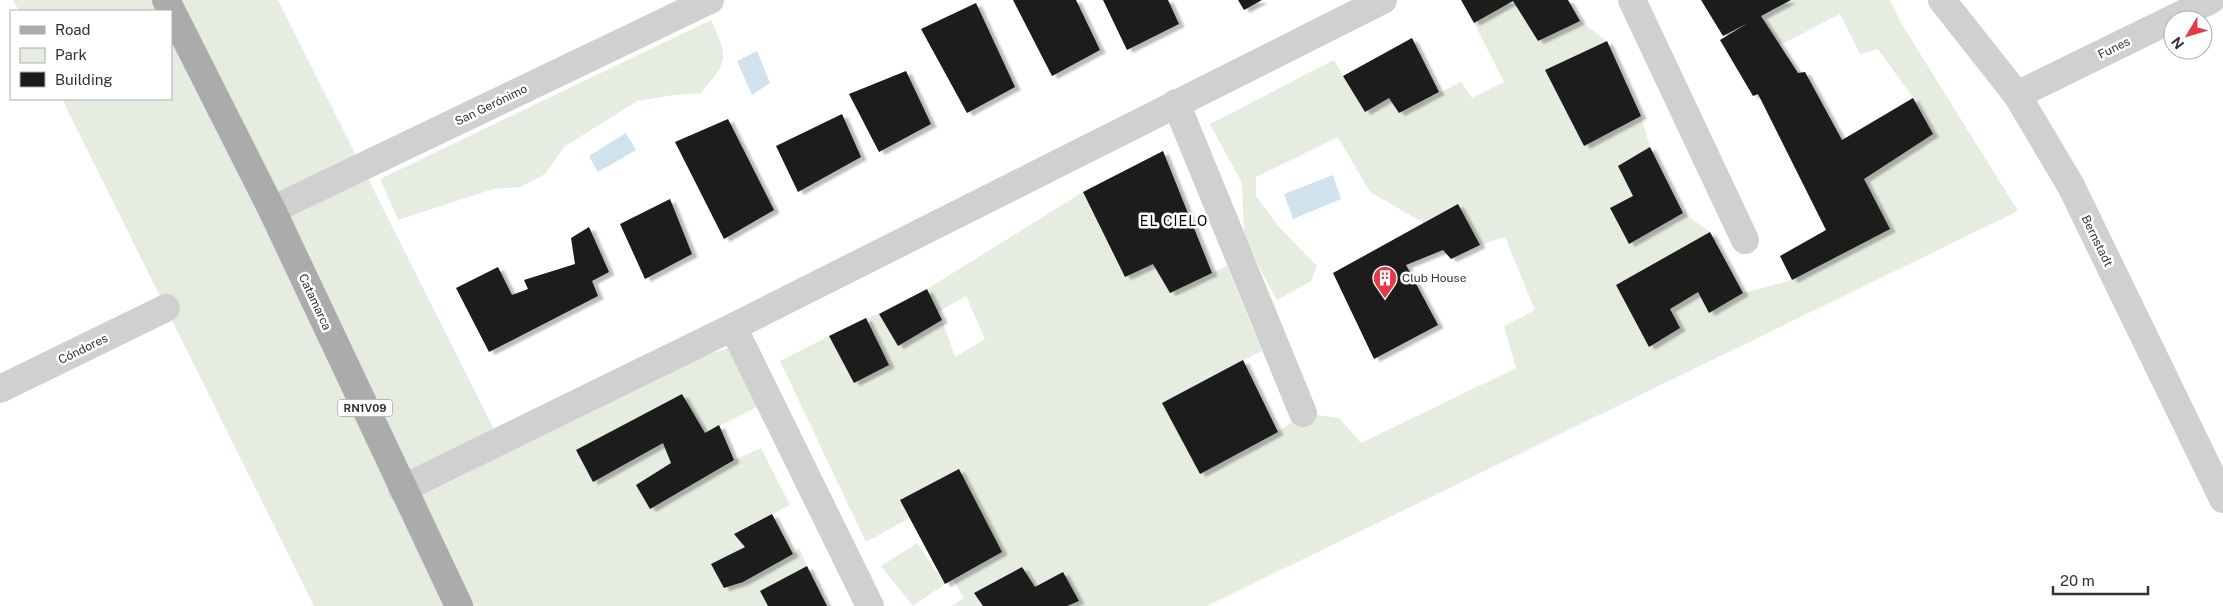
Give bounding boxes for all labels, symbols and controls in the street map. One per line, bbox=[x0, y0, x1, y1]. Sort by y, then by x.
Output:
legend bbox=[10, 10, 172, 100]
north arrow bbox=[2163, 10, 2213, 60]
text: Road bbox=[55, 21, 91, 38]
street label: Funes bbox=[2096, 34, 2132, 62]
text: N bbox=[2168, 34, 2187, 52]
text: Park bbox=[55, 46, 87, 63]
text: Building bbox=[55, 71, 113, 88]
street label: San Gerónimo bbox=[453, 81, 530, 129]
district label: EL CIELO bbox=[1140, 213, 1208, 229]
street label: Bernstadt bbox=[2079, 213, 2116, 269]
building icon: Club House bbox=[1372, 265, 1398, 299]
place label: Club House bbox=[1402, 271, 1467, 285]
street label: Catamarca bbox=[296, 272, 334, 332]
street label: Cóndores bbox=[56, 331, 110, 367]
road number: RN1V09 bbox=[338, 399, 392, 416]
scale bar bbox=[2053, 564, 2148, 596]
text: 20 m bbox=[2060, 572, 2095, 589]

